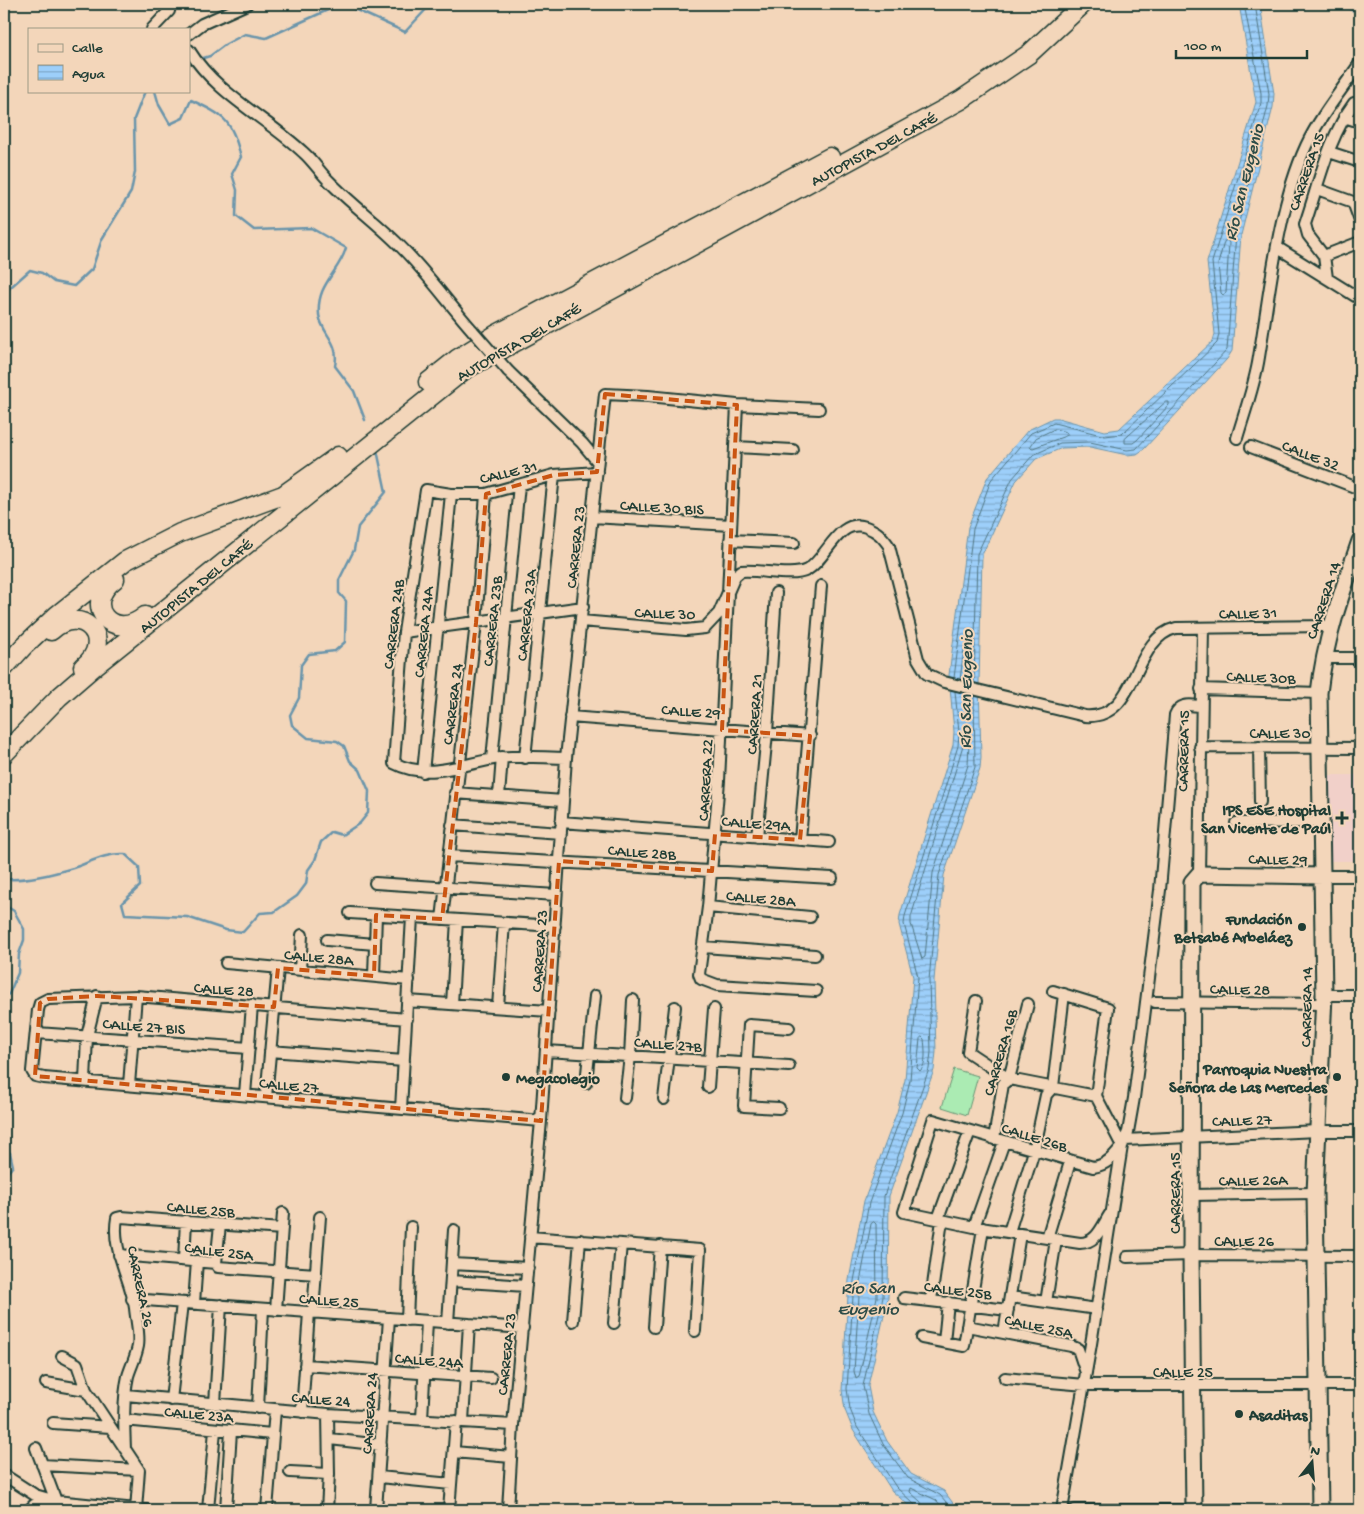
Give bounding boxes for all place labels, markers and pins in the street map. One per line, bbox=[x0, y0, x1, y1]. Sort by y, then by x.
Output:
place label: IPS ESE Hospital San Vicente de Paúl bbox=[1201, 803, 1331, 840]
marker: IPS ESE Hospital San Vicente de Paúl bbox=[1335, 811, 1349, 825]
place label: Fundación Betsabé Arbeláez bbox=[1173, 912, 1293, 949]
marker: Fundación Betsabé Arbeláez bbox=[1296, 921, 1308, 933]
place label: Parroquia Nuestra Señora de Las Mercedes bbox=[1169, 1062, 1328, 1099]
marker: Megacolegio bbox=[500, 1071, 512, 1083]
place label: Megacolegio bbox=[516, 1071, 600, 1090]
marker: Parroquia Nuestra Señora de Las Mercedes bbox=[1331, 1071, 1343, 1083]
marker: Asaditas bbox=[1233, 1408, 1245, 1420]
place label: Asaditas bbox=[1248, 1408, 1308, 1427]

